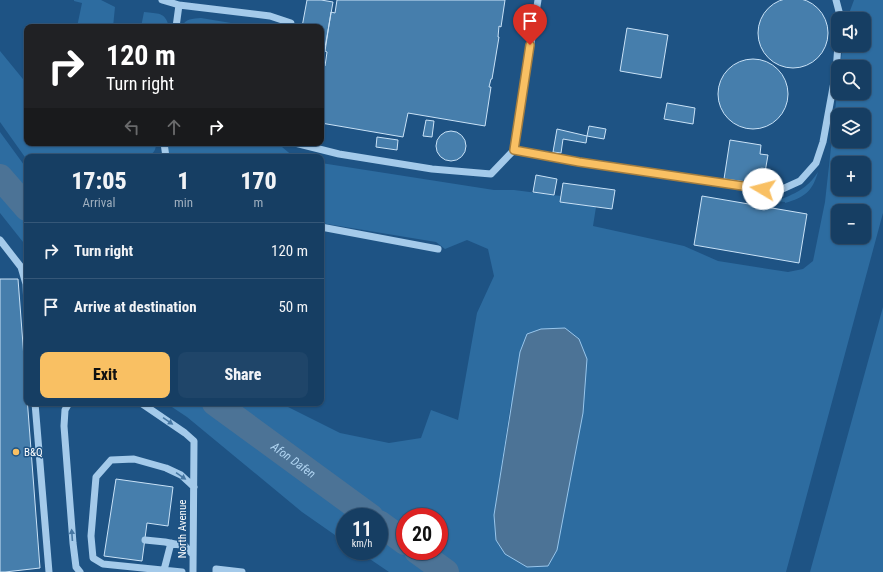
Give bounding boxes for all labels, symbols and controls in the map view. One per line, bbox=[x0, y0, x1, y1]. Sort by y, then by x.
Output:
pin bbox=[513, 4, 547, 45]
icon: arrive bbox=[519, 10, 541, 32]
map controls bbox=[831, 12, 871, 244]
button: sound bbox=[831, 12, 871, 52]
text: 120 m bbox=[106, 39, 176, 72]
icon: right bbox=[40, 40, 92, 92]
button: search bbox=[831, 60, 871, 100]
text: Turn right bbox=[106, 73, 174, 94]
button: layers bbox=[831, 108, 871, 148]
icon: left bbox=[121, 116, 143, 138]
icon: ahead bbox=[163, 116, 185, 138]
icon: right bbox=[205, 116, 227, 138]
button: + bbox=[831, 156, 871, 196]
text: 17:05 bbox=[71, 167, 127, 195]
text: 1 bbox=[177, 167, 190, 195]
text: 170 bbox=[240, 167, 277, 195]
position arrow bbox=[742, 168, 784, 210]
text: Arrival bbox=[82, 195, 116, 210]
text: min bbox=[174, 195, 193, 210]
text: m bbox=[254, 195, 263, 210]
button: − bbox=[831, 204, 871, 244]
icon: right bbox=[40, 240, 62, 262]
text: Turn right bbox=[74, 242, 133, 260]
text: 120 m bbox=[271, 242, 308, 260]
icon: arrive bbox=[40, 296, 62, 318]
text: Arrive at destination bbox=[74, 298, 197, 316]
text: 50 m bbox=[278, 298, 308, 316]
button: Exit bbox=[40, 352, 170, 398]
button: Share bbox=[178, 352, 308, 398]
one-way arrow bbox=[163, 417, 173, 425]
water label: Afon Dafen bbox=[268, 439, 319, 481]
place label: B&Q bbox=[24, 446, 43, 459]
marker: B&Q bbox=[11, 447, 21, 457]
one-way arrow bbox=[175, 472, 186, 480]
street label: North Avenue bbox=[176, 500, 189, 558]
speed limit sign: 20 bbox=[396, 508, 448, 560]
text: 11 bbox=[352, 517, 372, 541]
one-way arrow bbox=[69, 529, 76, 541]
text: km/h bbox=[352, 538, 372, 549]

